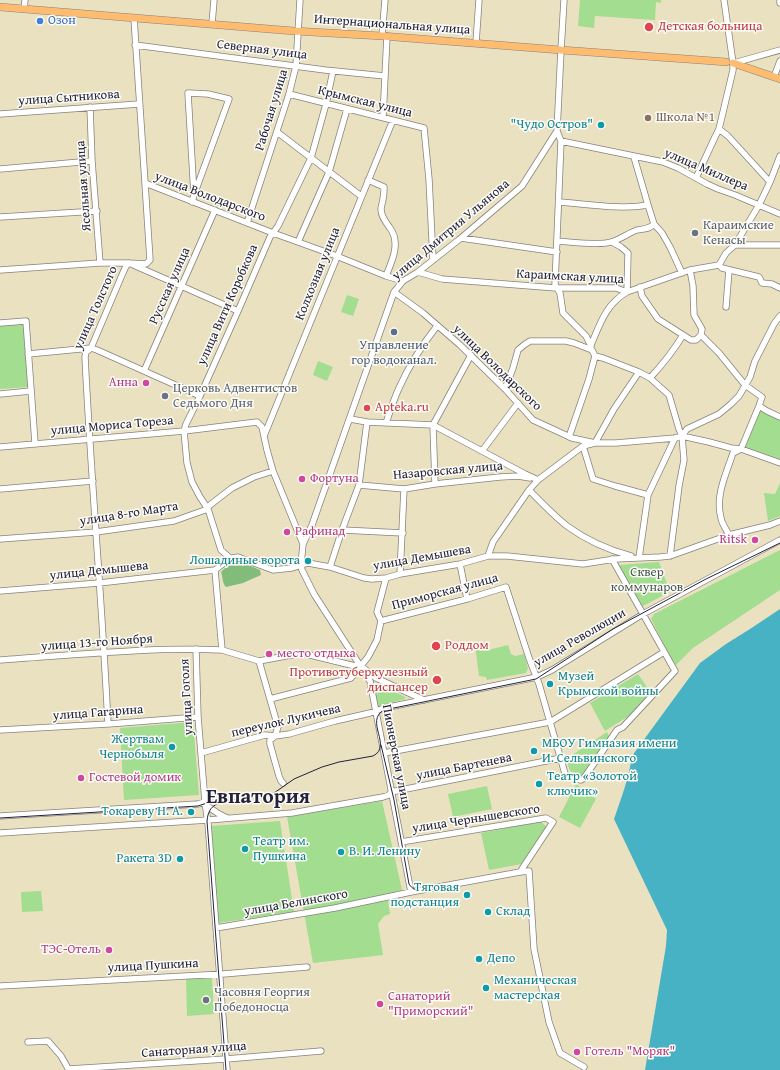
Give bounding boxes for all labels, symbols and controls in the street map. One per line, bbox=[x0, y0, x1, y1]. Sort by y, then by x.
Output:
street label: Интернациональная улица bbox=[313, 12, 471, 38]
place label: Озон bbox=[48, 13, 76, 29]
marker: Озон bbox=[35, 16, 45, 26]
place label: Детская больница bbox=[658, 19, 762, 35]
marker: Детская больница bbox=[643, 21, 655, 33]
street label: Северная улица bbox=[216, 37, 308, 63]
street label: Рабочая улица bbox=[252, 67, 292, 153]
street label: Крымская улица bbox=[316, 83, 414, 121]
street label: улица Сытникова bbox=[18, 87, 120, 109]
place label: Школа №1 bbox=[656, 110, 715, 126]
marker: Школа №1 bbox=[643, 113, 653, 123]
place label: "Чудо Остров" bbox=[511, 117, 593, 133]
marker: "Чудо Остров" bbox=[596, 120, 606, 130]
street label: Ясельная улица bbox=[73, 140, 95, 232]
street label: улица Миллера bbox=[662, 145, 750, 195]
street label: улица Володарского bbox=[152, 169, 268, 225]
street label: улица Дмитрия Ульянова bbox=[389, 176, 513, 284]
place label: Караимские Кенасы bbox=[703, 218, 774, 249]
street label: Колхозная улица bbox=[292, 225, 344, 323]
marker: Караимские Кенасы bbox=[690, 228, 700, 238]
street label: улица Вити Коробкова bbox=[194, 242, 262, 368]
street label: Русская улица bbox=[146, 245, 194, 327]
street label: улица Толстого bbox=[71, 264, 121, 352]
street label: Караимская улица bbox=[516, 266, 624, 288]
street label: улица Володарского bbox=[449, 322, 545, 414]
marker: Управление гор водоканал. bbox=[389, 327, 399, 337]
place label: Управление гор водоканал. bbox=[351, 338, 437, 369]
place label: Анна bbox=[109, 375, 138, 391]
marker: Анна bbox=[141, 378, 151, 388]
place label: Церковь Адвентистов Седьмого Дня bbox=[173, 381, 297, 412]
marker: Церковь Адвентистов Седьмого Дня bbox=[160, 391, 170, 401]
place label: Apteka.ru bbox=[375, 400, 429, 416]
marker: Apteka.ru bbox=[362, 403, 372, 413]
street label: улица Мориса Тореза bbox=[50, 413, 174, 439]
street label: Назаровская улица bbox=[393, 458, 503, 484]
place label: Фортуна bbox=[310, 471, 359, 487]
marker: Фортуна bbox=[297, 474, 307, 484]
street label: улица 8-го Марта bbox=[79, 499, 179, 529]
place label: Рафинад bbox=[295, 524, 345, 540]
marker: Рафинад bbox=[282, 527, 292, 537]
place label: Ritsk bbox=[720, 532, 747, 548]
marker: Ritsk bbox=[750, 535, 760, 545]
street label: улица Демышева bbox=[372, 542, 472, 574]
place label: Лошадиные ворота bbox=[190, 553, 300, 569]
marker: Лошадиные ворота bbox=[303, 556, 313, 566]
street label: улица Демышева bbox=[49, 558, 149, 584]
park label: Сквер коммунаров bbox=[611, 565, 683, 596]
street label: Приморская улица bbox=[390, 570, 500, 614]
street label: улица Революции bbox=[531, 605, 629, 671]
street label: улица 13-го Ноября bbox=[41, 631, 153, 655]
place label: Роддом bbox=[445, 638, 489, 654]
marker: Роддом bbox=[430, 640, 442, 652]
place label: место отдыха bbox=[277, 646, 356, 662]
marker: место отдыха bbox=[264, 649, 274, 659]
street label: улица Гоголя bbox=[177, 658, 197, 736]
place label: Противотуберкулезный диспансер bbox=[290, 665, 428, 696]
place label: Музей Крымской войны bbox=[558, 669, 659, 700]
marker: Противотуберкулезный диспансер bbox=[431, 674, 443, 686]
marker: Музей Крымской войны bbox=[545, 679, 555, 689]
street label: переулок Лукичева bbox=[230, 701, 342, 741]
street label: улица Гагарина bbox=[52, 702, 144, 724]
street label: Пионерская улица bbox=[378, 703, 414, 811]
place label: Жертвам Чернобыля bbox=[99, 732, 164, 763]
place label: МБОУ Гимназия имени И. Сельвинского bbox=[542, 736, 677, 767]
marker: Жертвам Чернобыля bbox=[167, 742, 177, 752]
marker: МБОУ Гимназия имени И. Сельвинского bbox=[529, 746, 539, 756]
street label: улица Бартенева bbox=[415, 750, 513, 784]
place label: Театр «Золотой ключик» bbox=[547, 769, 637, 800]
place label: Гостевой домик bbox=[89, 770, 181, 786]
marker: Гостевой домик bbox=[76, 773, 86, 783]
marker: Театр «Золотой ключик» bbox=[534, 779, 544, 789]
district label: Евпатория bbox=[206, 785, 310, 811]
street label: улица Чернышевского bbox=[411, 801, 541, 837]
place label: Токареву Н. А. bbox=[101, 804, 183, 820]
marker: Токареву Н. А. bbox=[186, 807, 196, 817]
place label: Театр им. Пушкина bbox=[253, 834, 309, 865]
marker: Театр им. Пушкина bbox=[240, 844, 250, 854]
place label: В. И. Ленину bbox=[349, 844, 421, 860]
marker: В. И. Ленину bbox=[336, 847, 346, 857]
place label: Ракета 3D bbox=[116, 851, 172, 867]
marker: Ракета 3D bbox=[175, 854, 185, 864]
place label: Тяговая подстанция bbox=[390, 880, 459, 911]
street label: улица Белинского bbox=[243, 886, 349, 920]
marker: Тяговая подстанция bbox=[462, 890, 472, 900]
place label: Склад bbox=[496, 904, 530, 920]
marker: Склад bbox=[483, 907, 493, 917]
place label: ТЭС-Отель bbox=[41, 942, 101, 958]
marker: ТЭС-Отель bbox=[104, 945, 114, 955]
place label: Депо bbox=[487, 951, 515, 967]
marker: Депо bbox=[474, 954, 484, 964]
street label: улица Пушкина bbox=[107, 956, 199, 976]
place label: Механическая мастерская bbox=[494, 973, 577, 1004]
marker: Механическая мастерская bbox=[481, 983, 491, 993]
place label: Часовня Георгия Победоносца bbox=[214, 985, 310, 1016]
place label: Санаторий "Приморский" bbox=[388, 989, 474, 1020]
marker: Часовня Георгия Победоносца bbox=[201, 995, 211, 1005]
marker: Санаторий "Приморский" bbox=[375, 999, 385, 1009]
street label: Санаторная улица bbox=[141, 1039, 247, 1061]
place label: Готель "Моряк" bbox=[585, 1044, 675, 1060]
marker: Готель "Моряк" bbox=[572, 1047, 582, 1057]

